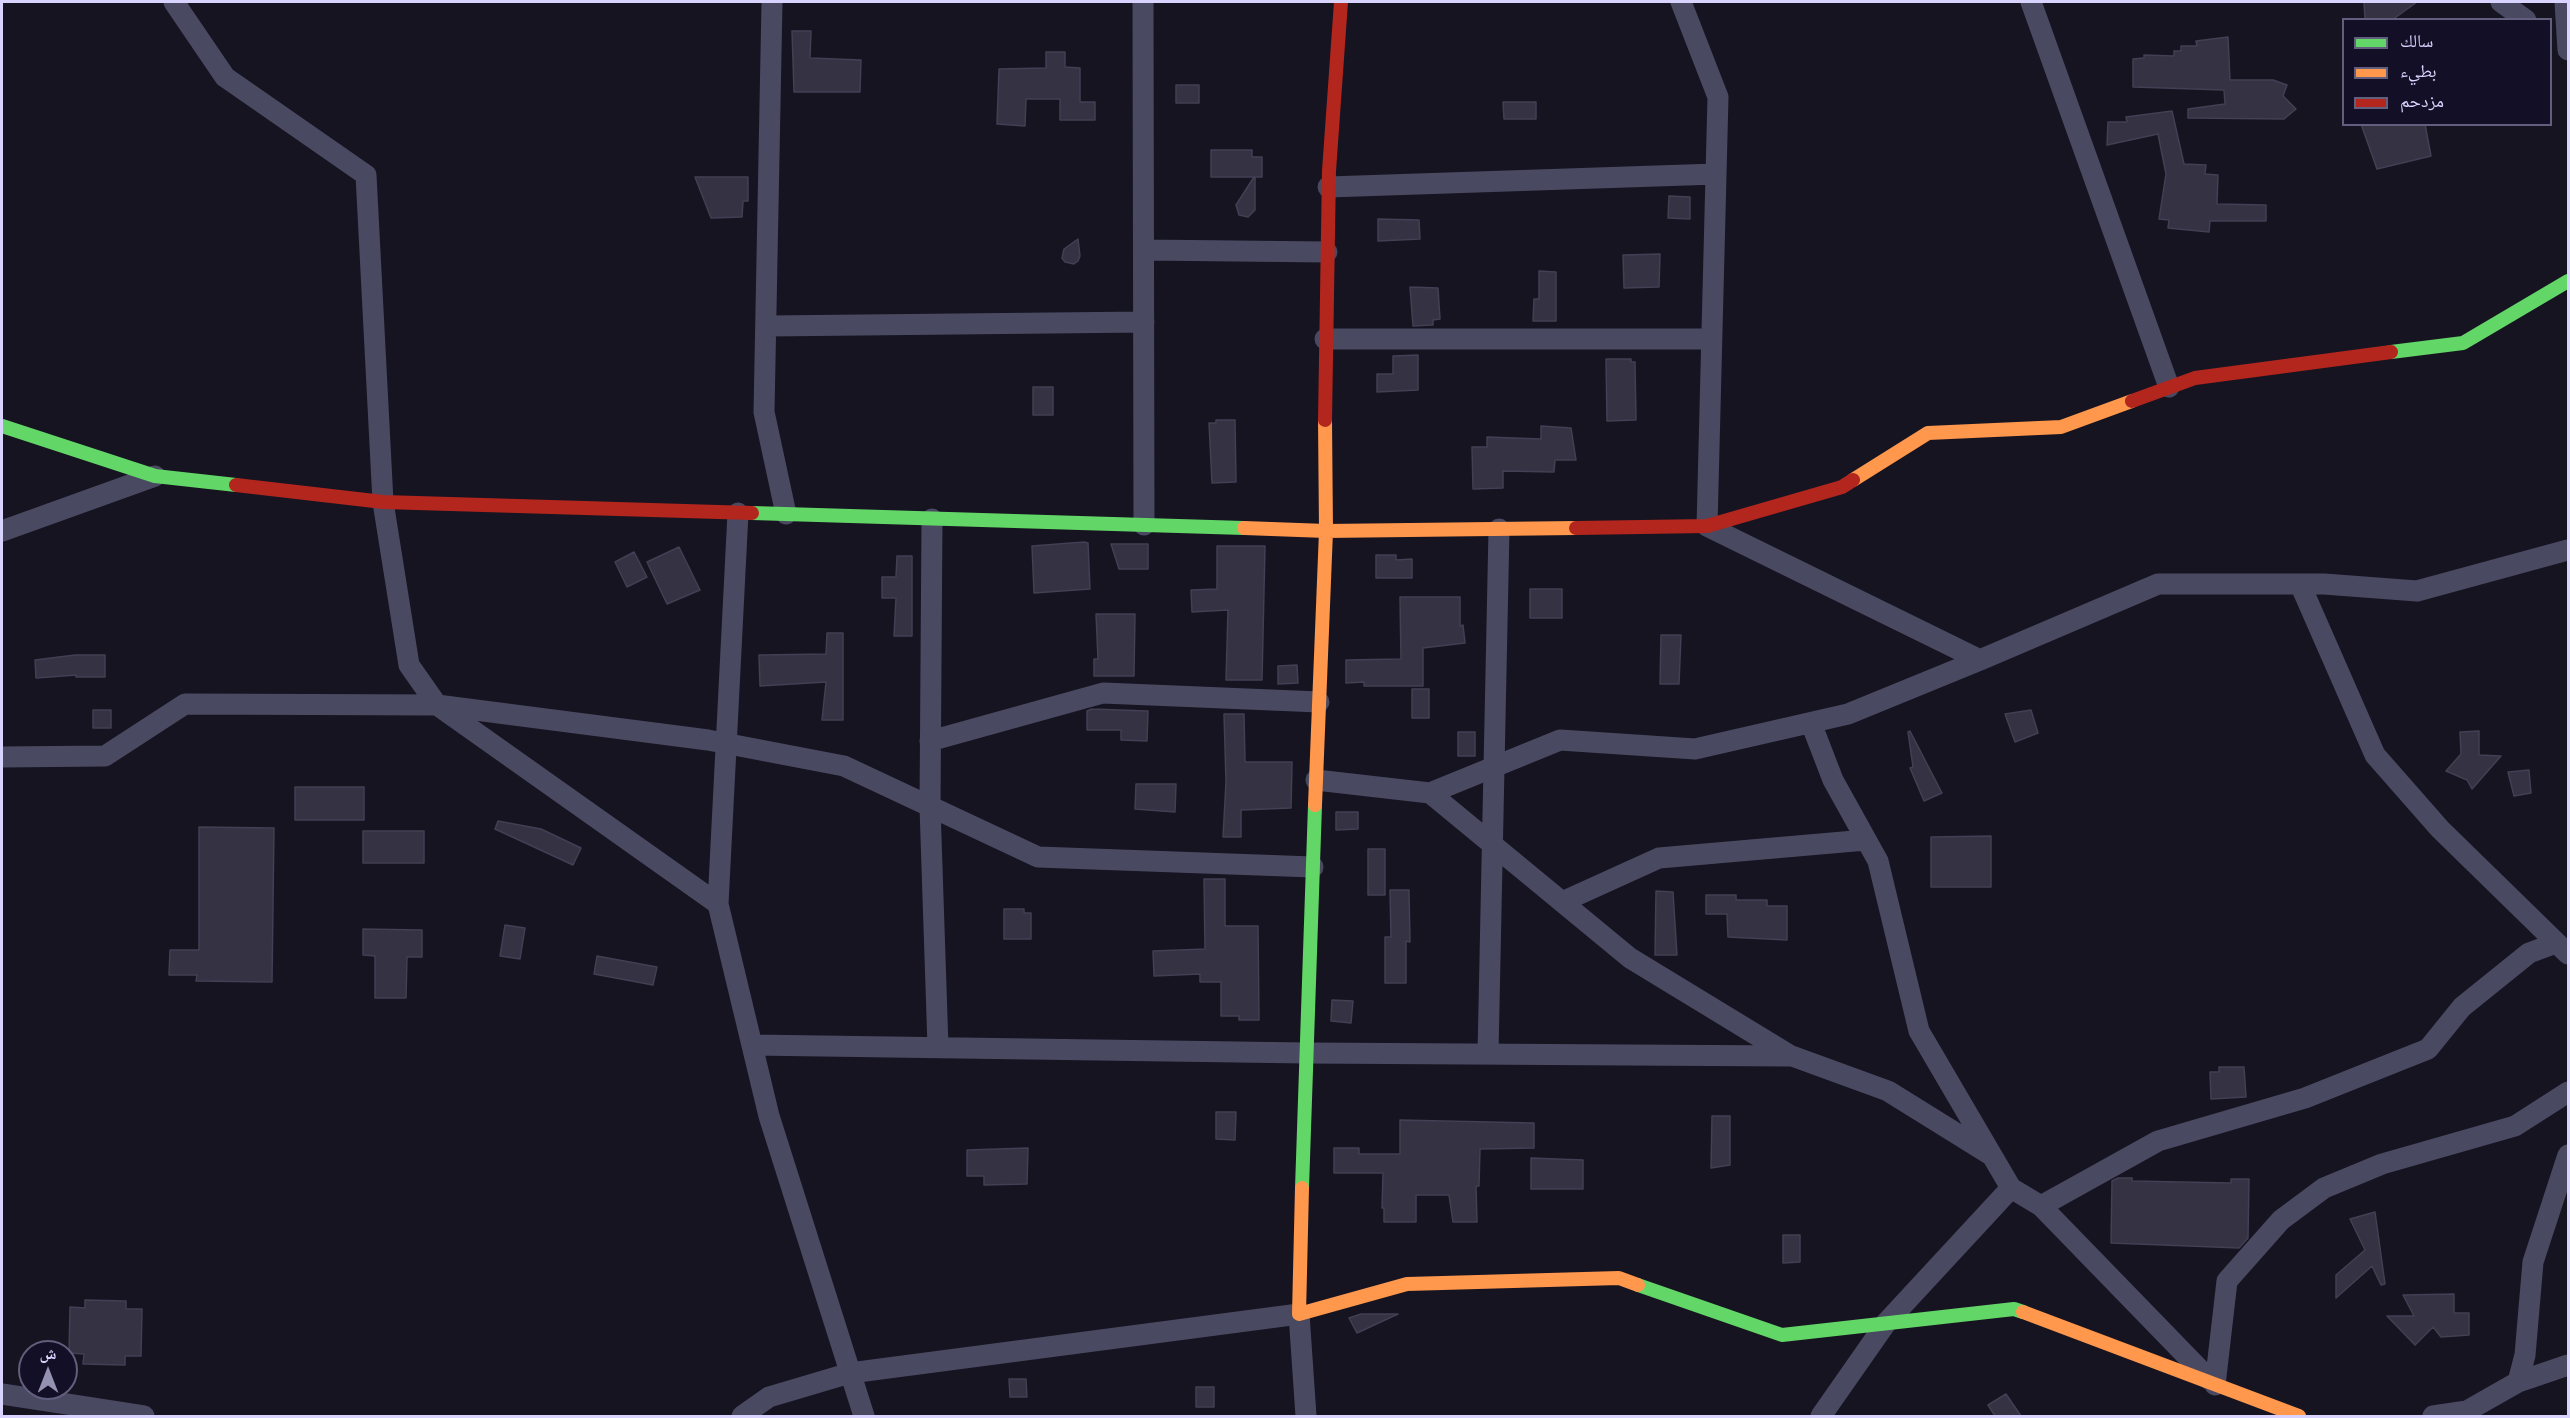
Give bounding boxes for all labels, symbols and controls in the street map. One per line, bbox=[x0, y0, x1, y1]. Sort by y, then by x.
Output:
legend bbox=[2342, 18, 2552, 126]
text: سالك bbox=[2400, 30, 2433, 52]
text: بطيء bbox=[2400, 60, 2437, 82]
text: مزدحم bbox=[2400, 90, 2444, 112]
north arrow bbox=[18, 1340, 78, 1400]
text: ش bbox=[40, 1344, 56, 1363]

